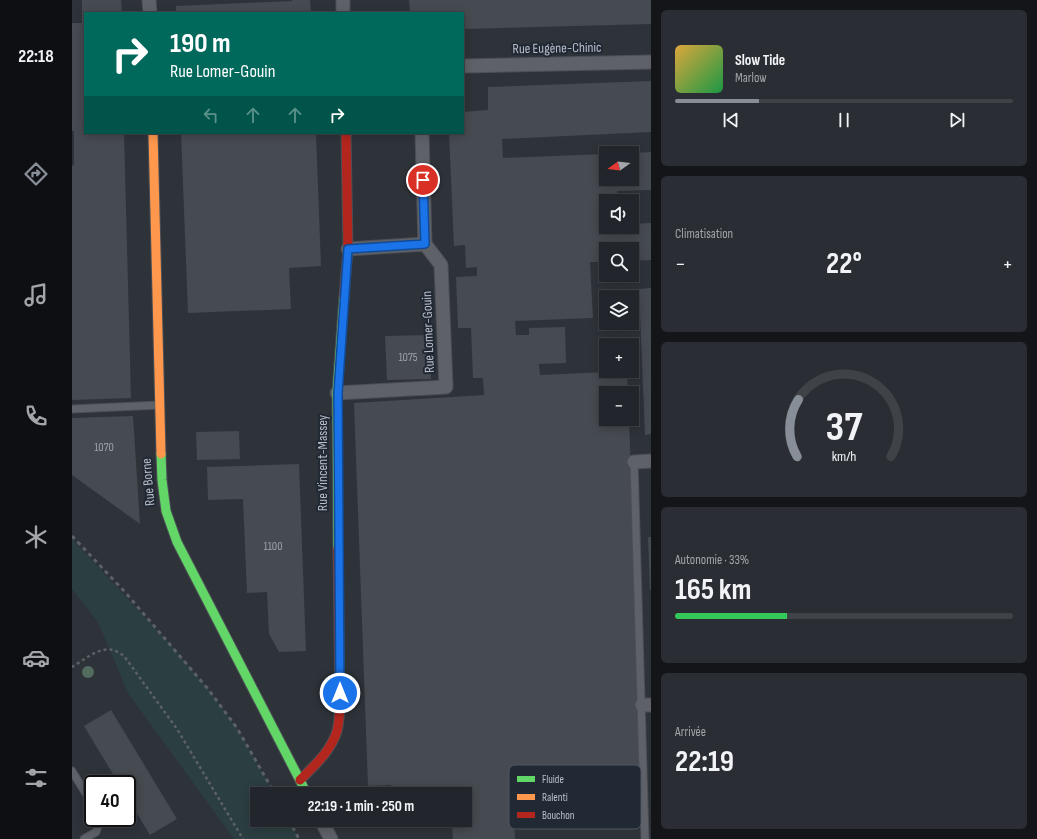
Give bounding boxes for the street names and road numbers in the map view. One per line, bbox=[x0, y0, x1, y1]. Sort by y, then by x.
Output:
street label: Rue Eugène-Chinic bbox=[512, 39, 602, 57]
street label: Rue Lomer-Gouin bbox=[418, 291, 438, 373]
street label: Rue Vincent-Massey bbox=[314, 414, 331, 511]
street label: Rue Borne bbox=[137, 457, 159, 507]

